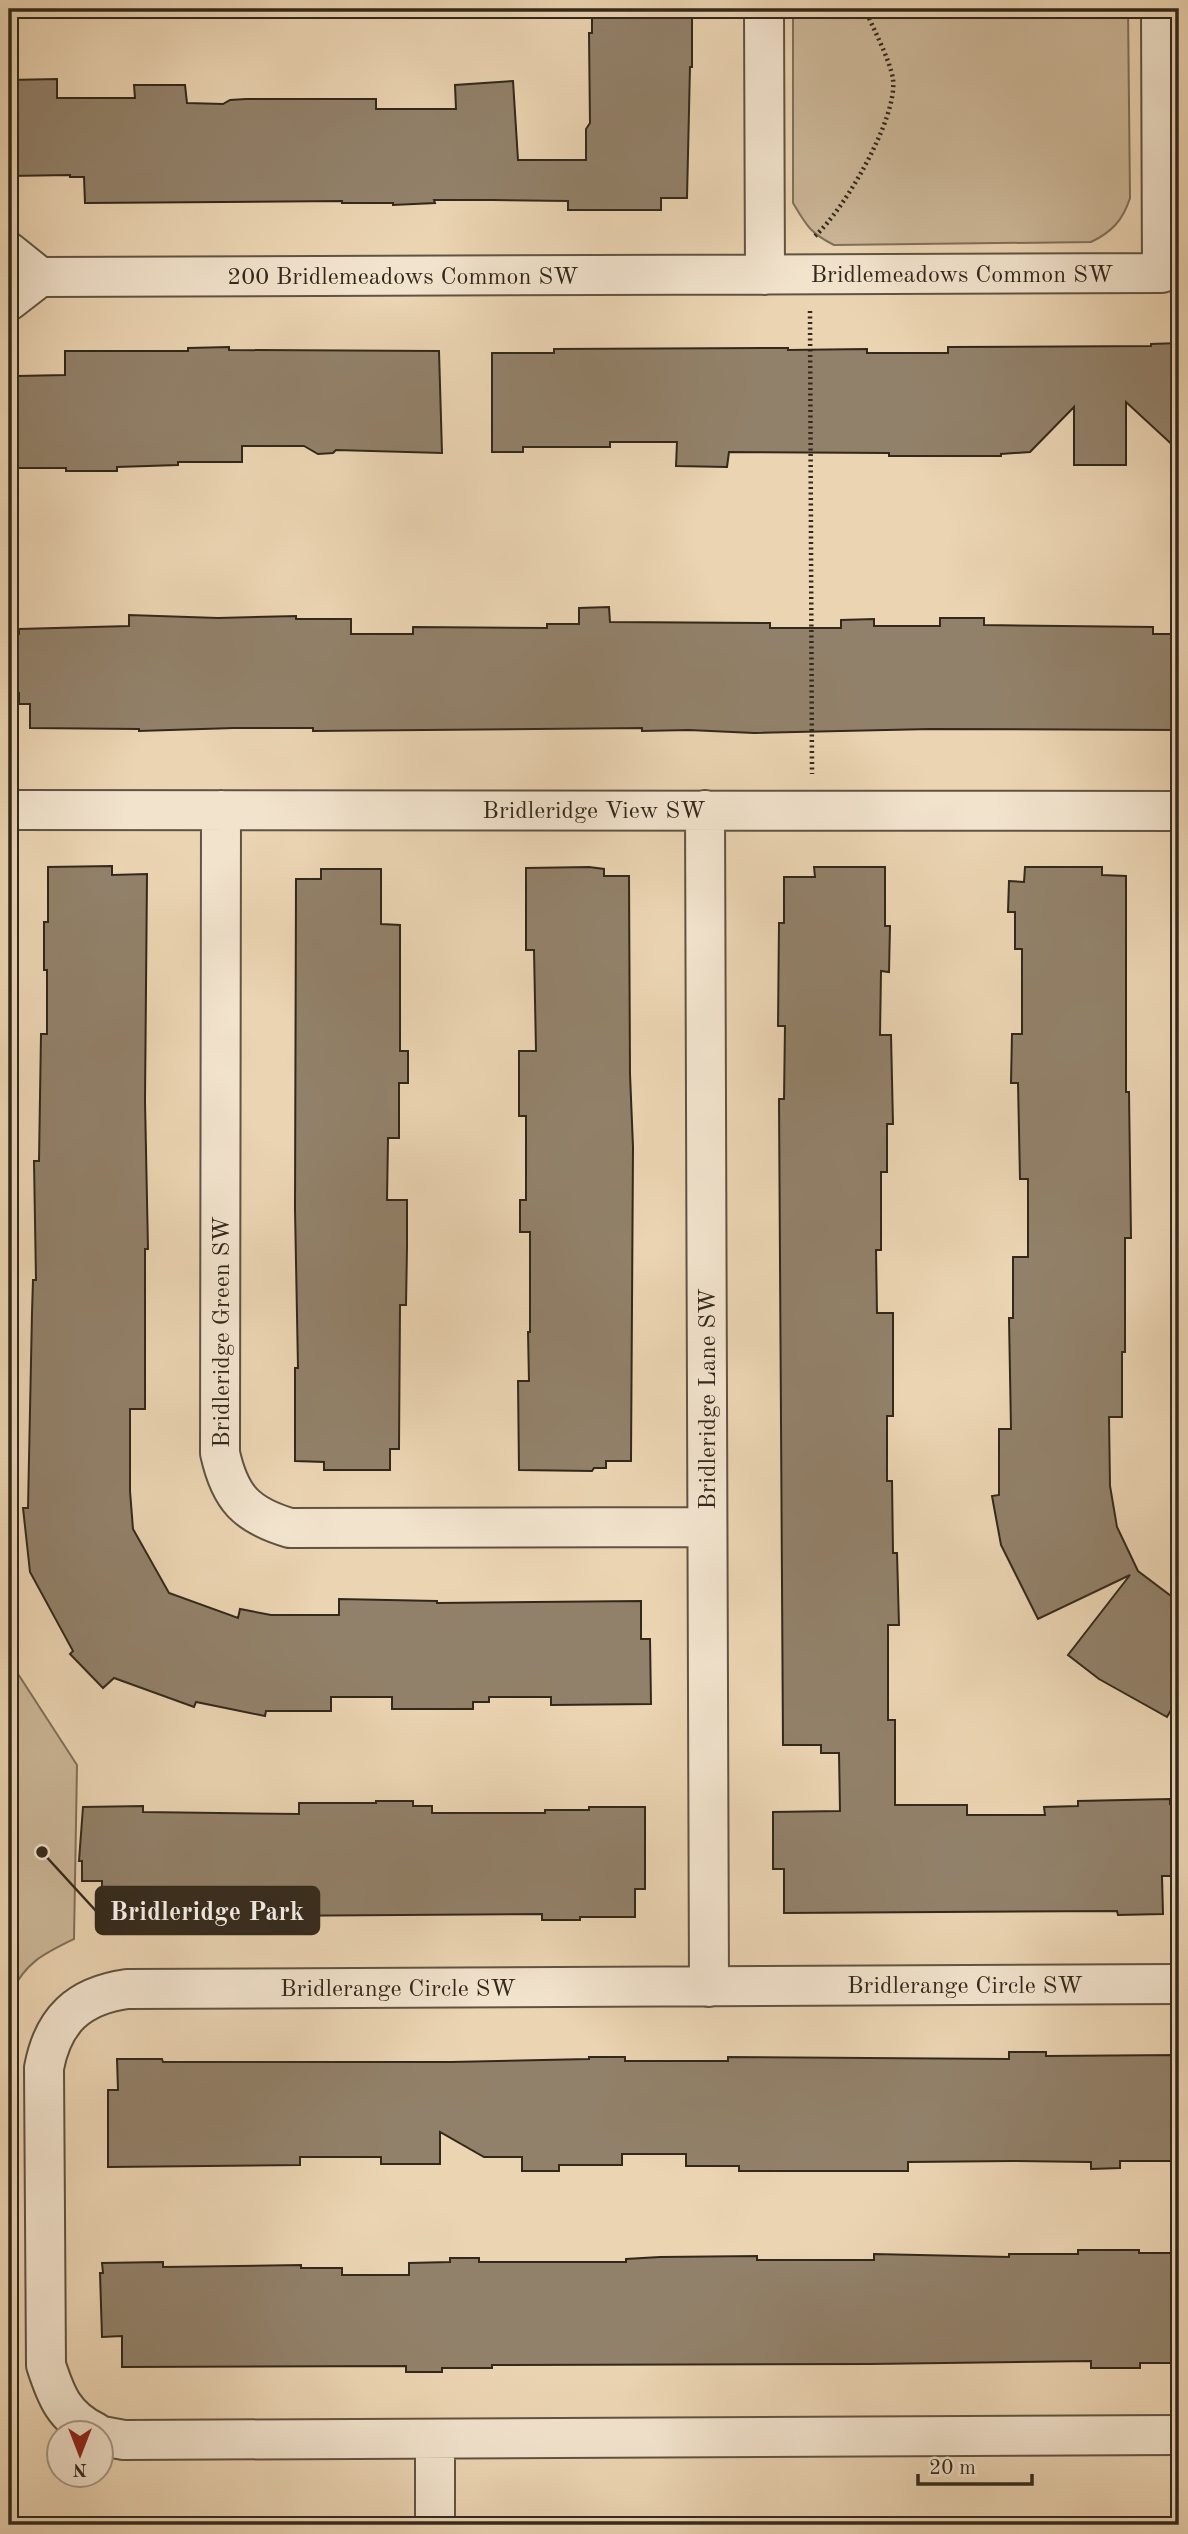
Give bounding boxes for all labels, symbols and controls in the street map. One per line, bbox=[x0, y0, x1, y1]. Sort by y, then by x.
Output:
street label: Bridlemeadows Common SW bbox=[811, 264, 1114, 288]
street label: 200 Bridlemeadows Common SW bbox=[227, 266, 579, 290]
street label: Bridleridge View SW bbox=[482, 800, 706, 824]
street label: Bridleridge Green SW bbox=[211, 1216, 235, 1448]
street label: Bridleridge Lane SW bbox=[697, 1288, 721, 1510]
callout: Bridleridge Park bbox=[96, 1887, 319, 1934]
text: Bridleridge Park bbox=[110, 1900, 305, 1926]
street label: Bridlerange Circle SW bbox=[847, 1975, 1083, 1999]
street label: Bridlerange Circle SW bbox=[280, 1978, 516, 2002]
north arrow bbox=[46, 2418, 116, 2488]
scale bar bbox=[918, 2443, 1032, 2487]
text: 20 m bbox=[929, 2458, 976, 2479]
text: N bbox=[72, 2459, 87, 2478]

